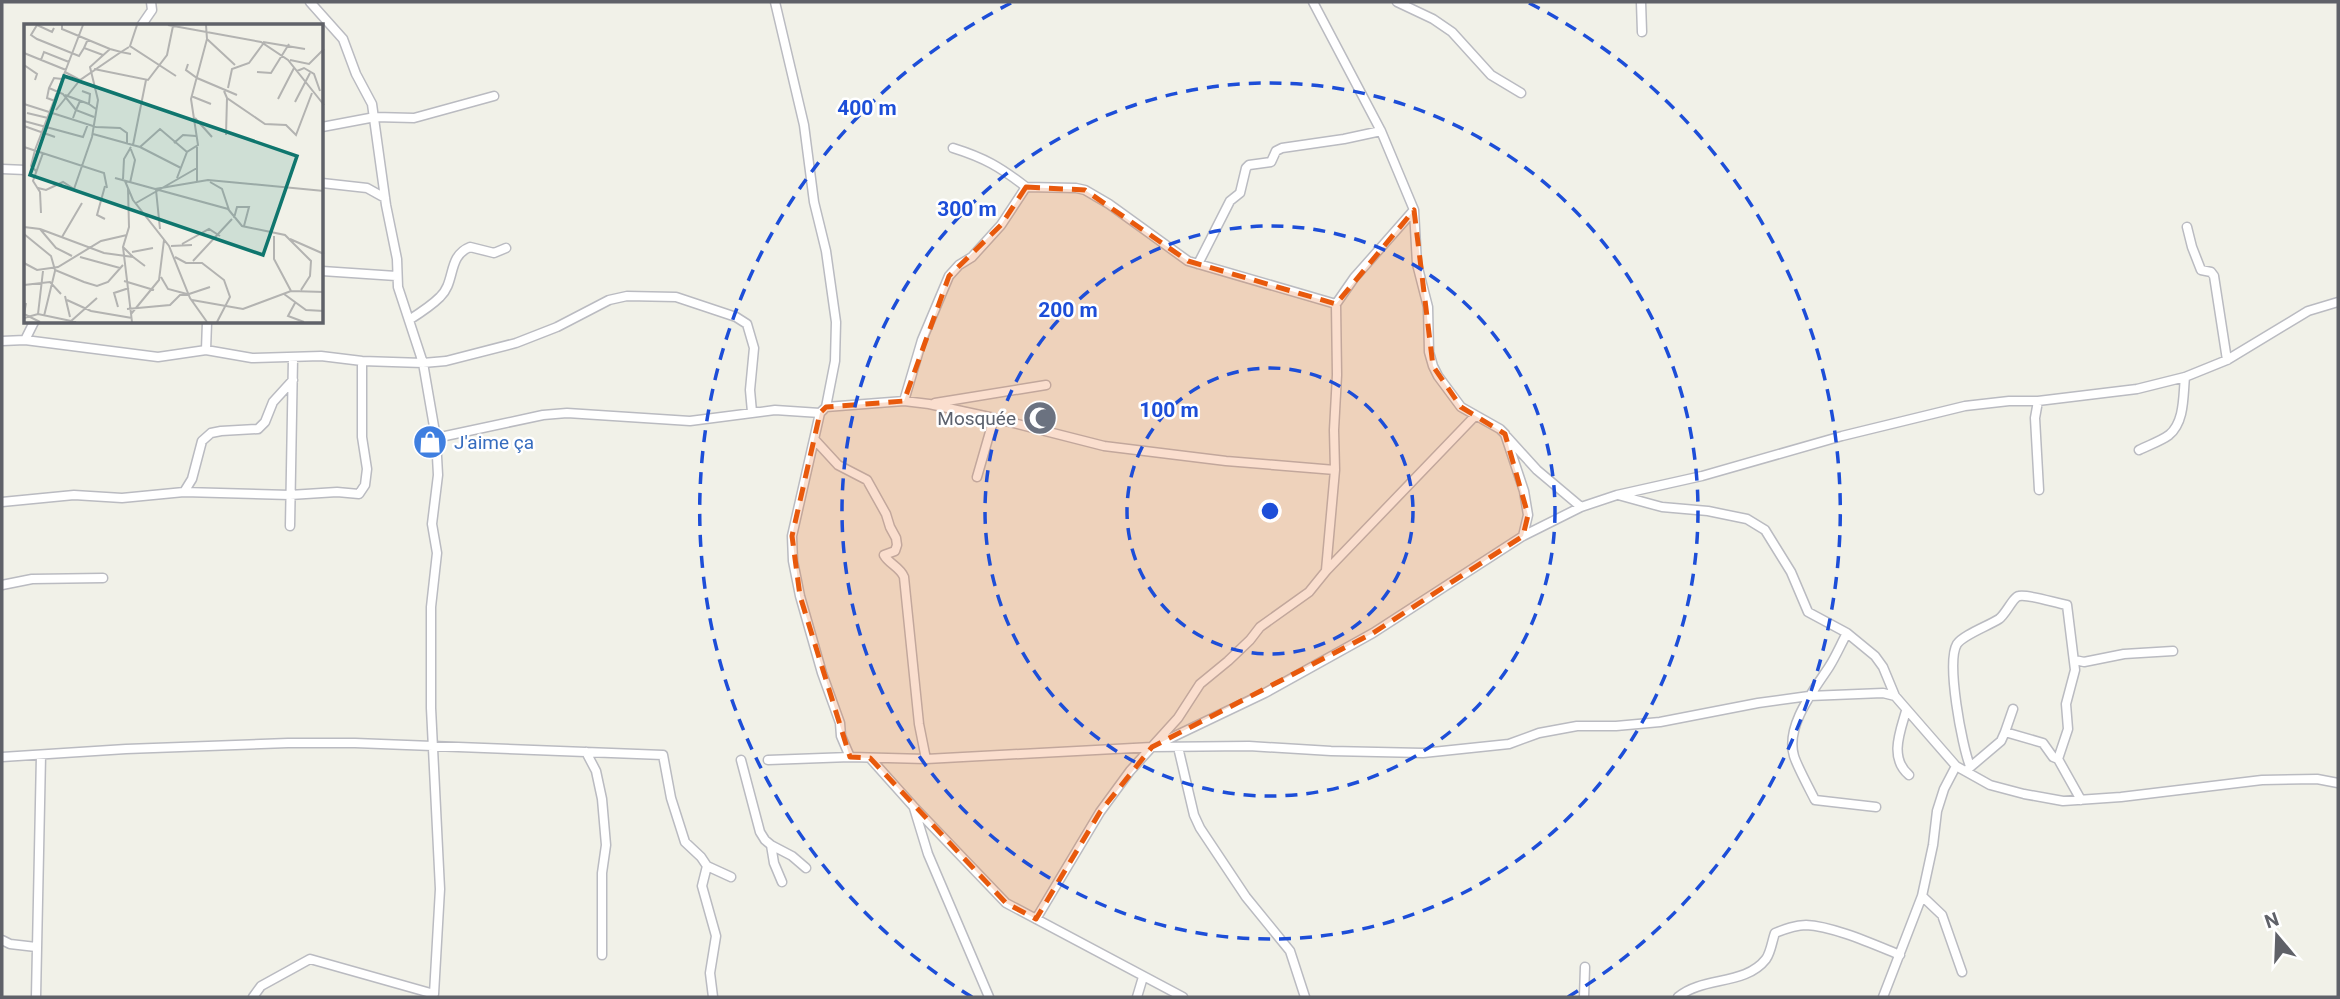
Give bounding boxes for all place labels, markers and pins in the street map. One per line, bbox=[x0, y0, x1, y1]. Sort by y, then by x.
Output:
mosque icon: Mosquée bbox=[1021, 399, 1059, 437]
place label: Mosquée bbox=[937, 407, 1016, 430]
shop icon: J'aime ça bbox=[411, 423, 449, 461]
place label: J'aime ça bbox=[454, 431, 534, 454]
centre of rings bbox=[1258, 499, 1282, 523]

